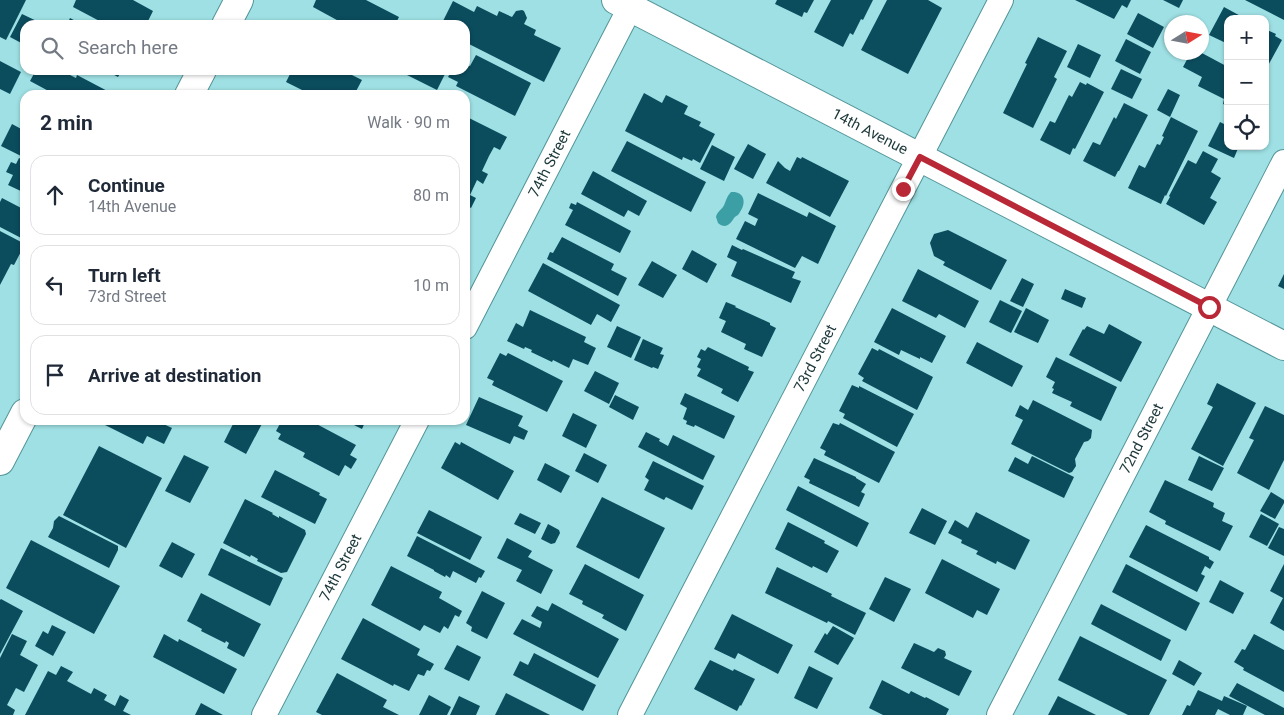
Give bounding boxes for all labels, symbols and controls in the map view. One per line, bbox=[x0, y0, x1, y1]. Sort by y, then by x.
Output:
north arrow bbox=[1164, 15, 1209, 60]
map controls bbox=[1224, 15, 1269, 150]
button: + bbox=[1224, 15, 1269, 60]
search box bbox=[20, 20, 470, 75]
icon: search bbox=[38, 34, 66, 62]
text: Search here bbox=[78, 36, 178, 59]
button: − bbox=[1224, 60, 1269, 105]
street label: 14th Avenue bbox=[829, 104, 911, 159]
button: locate bbox=[1224, 105, 1269, 150]
text: 2 min bbox=[40, 111, 93, 135]
text: Walk · 90 m bbox=[367, 113, 450, 132]
street label: 74th Street bbox=[525, 127, 574, 200]
text: Continue bbox=[88, 174, 165, 197]
route end bbox=[892, 178, 915, 201]
icon: ahead bbox=[41, 181, 69, 209]
text: 80 m bbox=[413, 186, 449, 205]
text: 14th Avenue bbox=[88, 197, 176, 216]
text: Turn left bbox=[88, 264, 161, 287]
icon: left bbox=[41, 271, 69, 299]
text: 10 m bbox=[413, 276, 449, 295]
text: 73rd Street bbox=[88, 287, 166, 306]
route start bbox=[1198, 296, 1221, 319]
street label: 73rd Street bbox=[790, 321, 840, 395]
icon: arrive bbox=[41, 361, 69, 389]
text: Arrive at destination bbox=[88, 364, 261, 387]
street label: 72nd Street bbox=[1116, 400, 1167, 477]
street label: 74th Street bbox=[316, 531, 365, 604]

